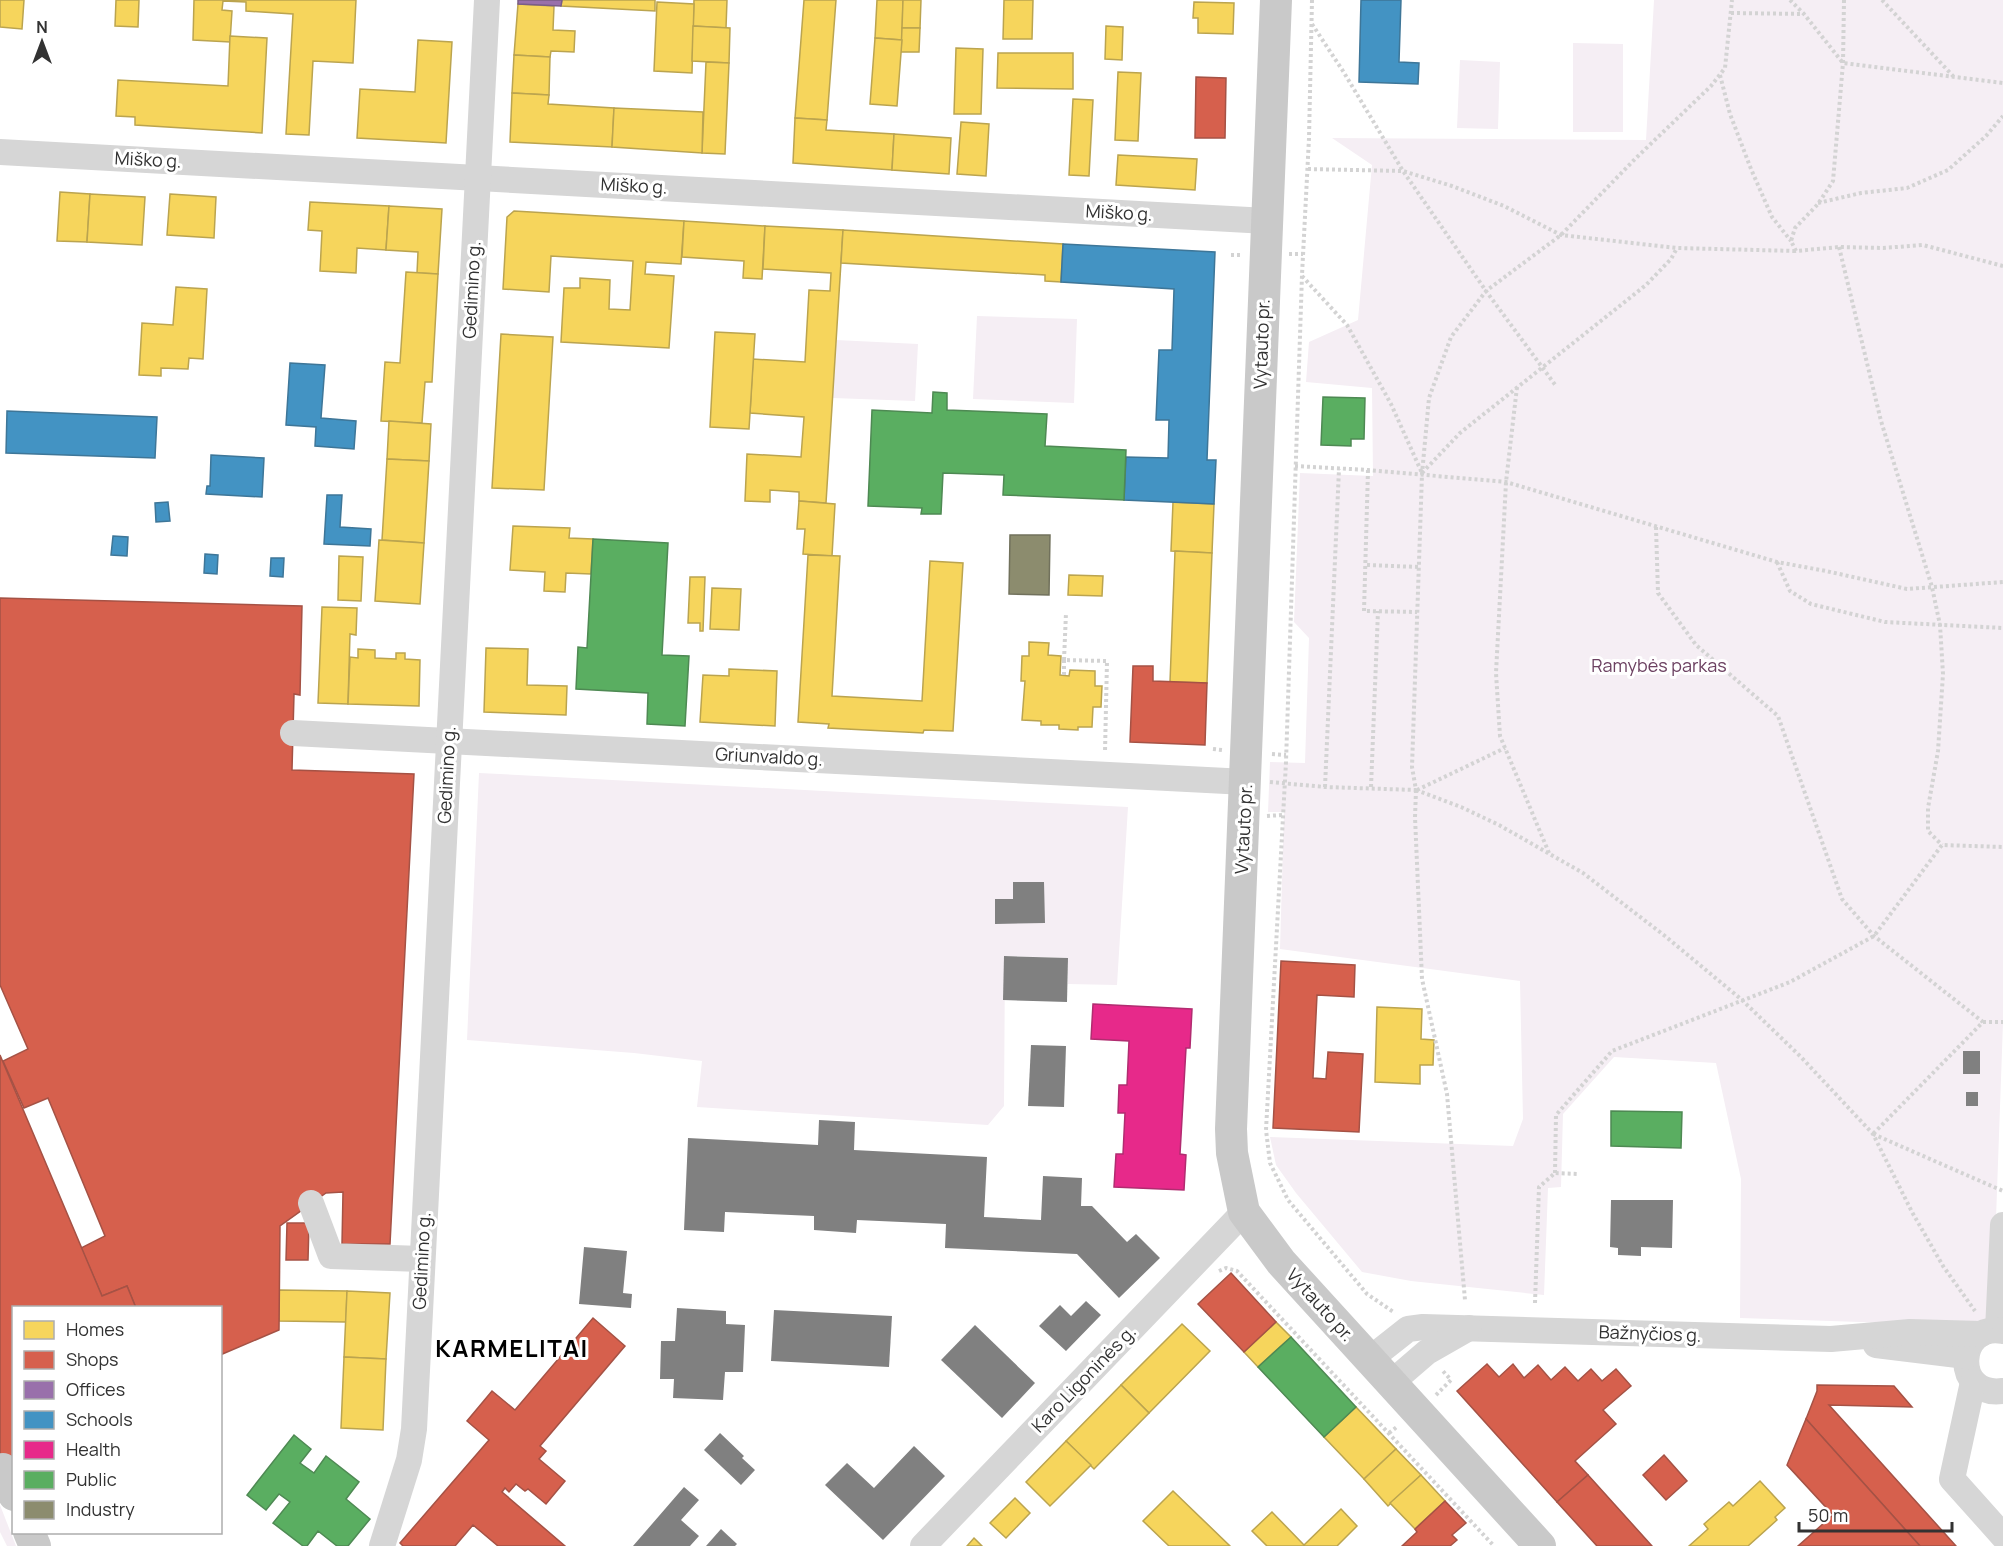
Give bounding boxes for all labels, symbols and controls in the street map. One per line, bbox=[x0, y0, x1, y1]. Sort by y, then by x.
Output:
north arrow bbox=[12, 12, 72, 72]
text: N bbox=[36, 16, 48, 38]
street label: Miško g. bbox=[114, 145, 182, 173]
street label: Miško g. bbox=[600, 171, 668, 199]
street label: Miško g. bbox=[1085, 198, 1153, 226]
street label: Gedimino g. bbox=[456, 241, 486, 339]
street label: Vytauto pr. bbox=[1247, 298, 1275, 390]
park label: Ramybės parkas bbox=[1591, 653, 1727, 677]
street label: Gedimino g. bbox=[431, 726, 461, 824]
street label: Griunvaldo g. bbox=[715, 741, 823, 771]
street label: Vytauto pr. bbox=[1229, 783, 1257, 875]
street label: Gedimino g. bbox=[406, 1212, 436, 1310]
street label: Vytauto pr. bbox=[1282, 1263, 1360, 1346]
legend bbox=[12, 1306, 222, 1534]
text: Homes bbox=[66, 1317, 124, 1341]
street label: Bažnyčios g. bbox=[1598, 1319, 1702, 1347]
street label: Karo Ligoninės g. bbox=[1026, 1320, 1141, 1437]
district label: KARMELITAI bbox=[435, 1331, 589, 1364]
text: Shops bbox=[66, 1347, 118, 1371]
text: Offices bbox=[66, 1377, 125, 1401]
text: Schools bbox=[66, 1407, 133, 1431]
text: Health bbox=[66, 1437, 121, 1461]
text: Public bbox=[66, 1467, 117, 1491]
scale bar bbox=[1799, 1495, 1952, 1533]
text: Industry bbox=[66, 1497, 135, 1521]
text: 50 m bbox=[1808, 1503, 1848, 1527]

